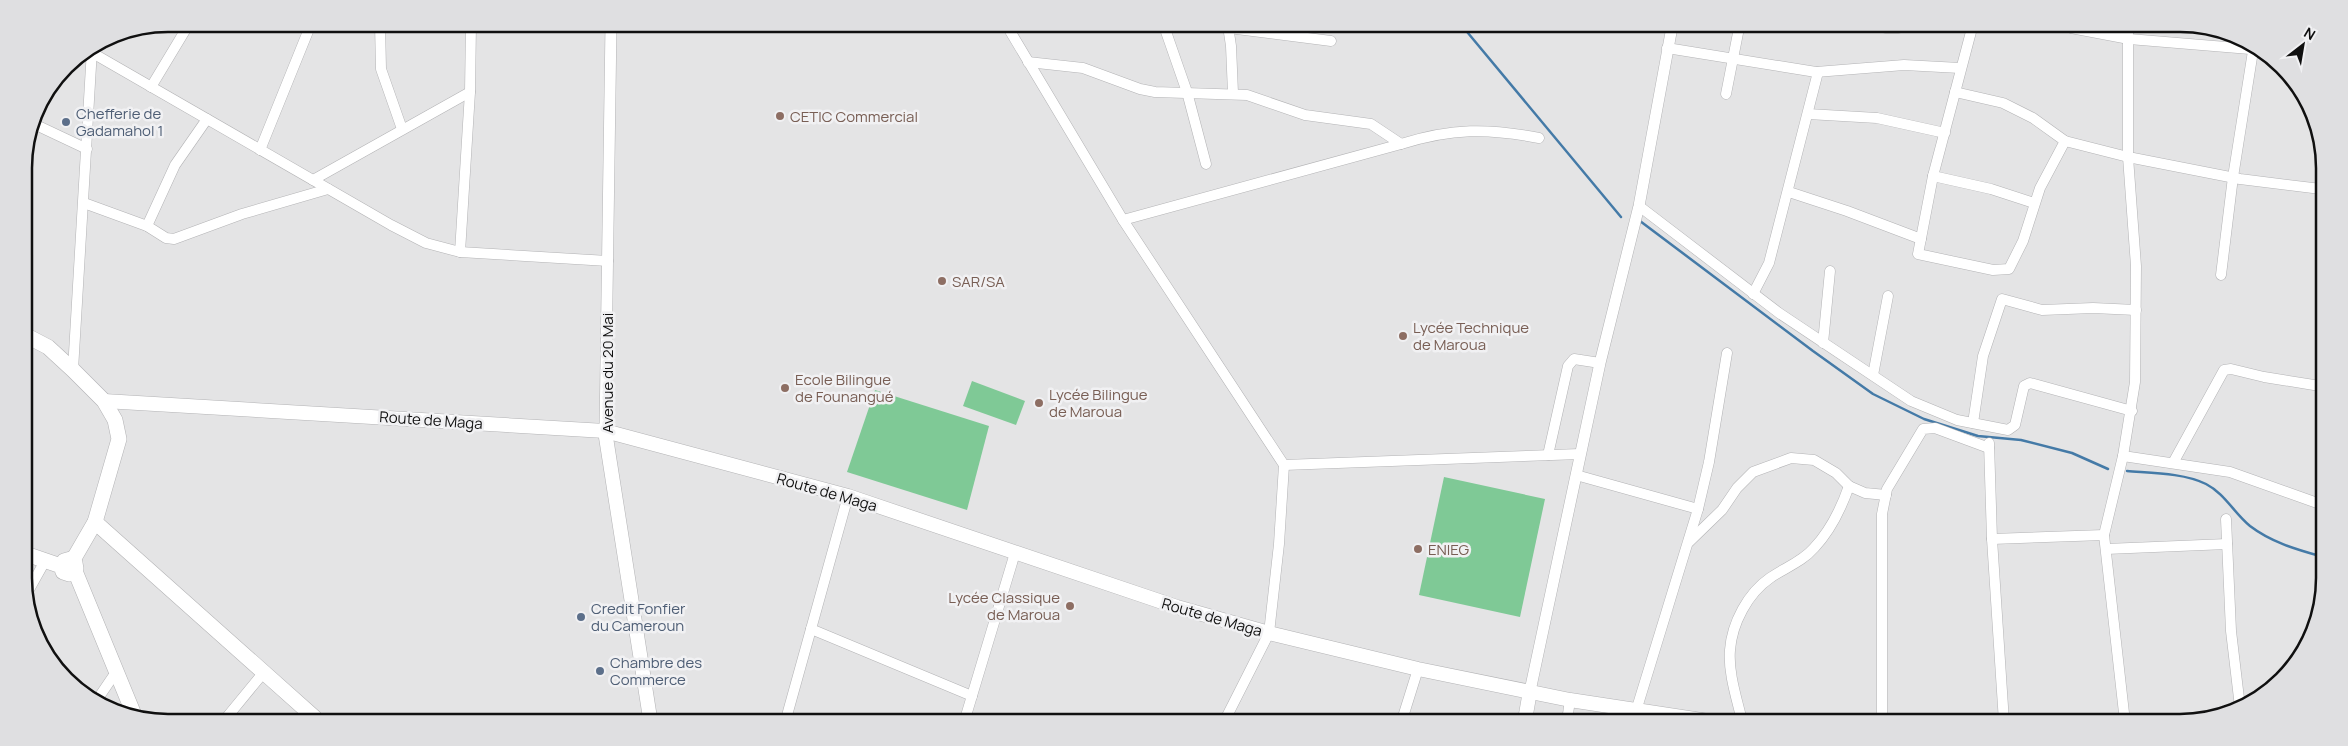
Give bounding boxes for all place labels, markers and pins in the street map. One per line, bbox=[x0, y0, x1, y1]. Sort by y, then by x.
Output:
place label: Chefferie de Gadamahol 1 bbox=[76, 103, 163, 141]
place label: CETIC Commercial bbox=[790, 106, 918, 127]
marker: CETIC Commercial bbox=[774, 110, 786, 122]
marker: Chefferie de Gadamahol 1 bbox=[60, 116, 72, 128]
place label: SAR/SA bbox=[952, 271, 1005, 292]
marker: SAR/SA bbox=[936, 275, 948, 287]
place label: Lycée Technique de Maroua bbox=[1413, 317, 1529, 355]
marker: Lycée Technique de Maroua bbox=[1397, 330, 1409, 342]
place label: Ecole Bilingue de Founangué bbox=[795, 369, 894, 407]
marker: Ecole Bilingue de Founangué bbox=[779, 382, 791, 394]
place label: Lycée Bilingue de Maroua bbox=[1049, 384, 1148, 422]
marker: Lycée Bilingue de Maroua bbox=[1033, 397, 1045, 409]
place label: ENIEG bbox=[1428, 539, 1469, 560]
marker: ENIEG bbox=[1412, 543, 1424, 555]
place label: Lycée Classique de Maroua bbox=[948, 587, 1060, 625]
place label: Credit Fonfier du Cameroun bbox=[591, 598, 686, 636]
marker: Lycée Classique de Maroua bbox=[1064, 600, 1076, 612]
marker: Credit Fonfier du Cameroun bbox=[575, 611, 587, 623]
place label: Chambre des Commerce bbox=[610, 652, 702, 690]
marker: Chambre des Commerce bbox=[594, 665, 606, 677]

